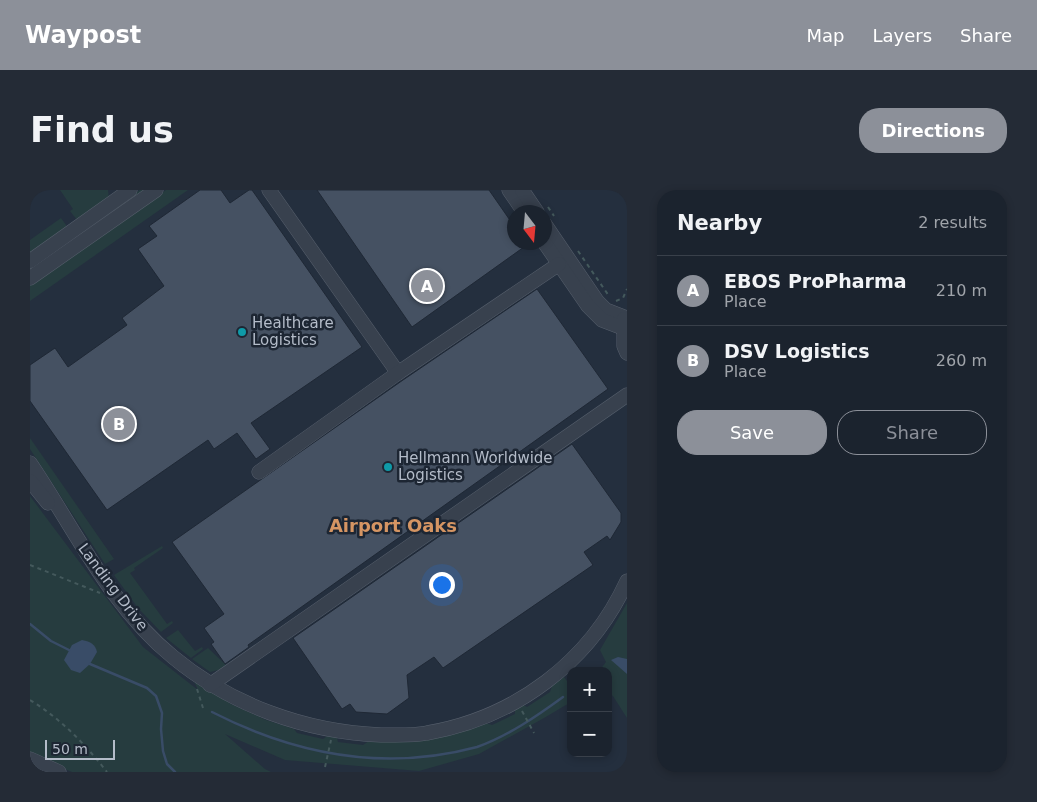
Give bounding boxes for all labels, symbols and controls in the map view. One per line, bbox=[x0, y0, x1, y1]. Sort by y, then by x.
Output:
text: Waypost bbox=[25, 21, 141, 49]
text: Map bbox=[806, 25, 844, 46]
text: Layers bbox=[872, 25, 932, 46]
text: Share bbox=[960, 25, 1012, 46]
button: Directions bbox=[859, 108, 1007, 153]
text: Find us bbox=[30, 110, 174, 150]
north arrow bbox=[507, 205, 552, 250]
text: Nearby bbox=[677, 211, 762, 235]
text: 2 results bbox=[918, 213, 987, 232]
pin: A bbox=[411, 267, 443, 305]
text: EBOS ProPharma bbox=[724, 270, 907, 292]
text: A bbox=[687, 281, 699, 300]
text: 210 m bbox=[936, 281, 987, 300]
text: Place bbox=[724, 292, 767, 311]
place label: Healthcare Logistics bbox=[252, 314, 334, 349]
marker: Healthcare Logistics bbox=[236, 326, 248, 338]
text: DSV Logistics bbox=[724, 340, 870, 362]
text: B bbox=[687, 351, 699, 370]
text: 260 m bbox=[936, 351, 987, 370]
text: Place bbox=[724, 362, 767, 381]
pin: B bbox=[103, 405, 135, 443]
button: Save bbox=[677, 410, 827, 455]
button: Share bbox=[837, 410, 987, 455]
place label: Hellmann Worldwide Logistics bbox=[398, 449, 553, 484]
marker: Hellmann Worldwide Logistics bbox=[382, 461, 394, 473]
district label: Airport Oaks bbox=[329, 515, 457, 536]
street label: Landing Drive bbox=[74, 540, 152, 634]
your location bbox=[429, 572, 455, 598]
map controls bbox=[567, 667, 612, 757]
button: + bbox=[567, 667, 612, 712]
button: − bbox=[567, 712, 612, 757]
scale bar bbox=[45, 737, 115, 760]
text: 50 m bbox=[52, 741, 88, 757]

